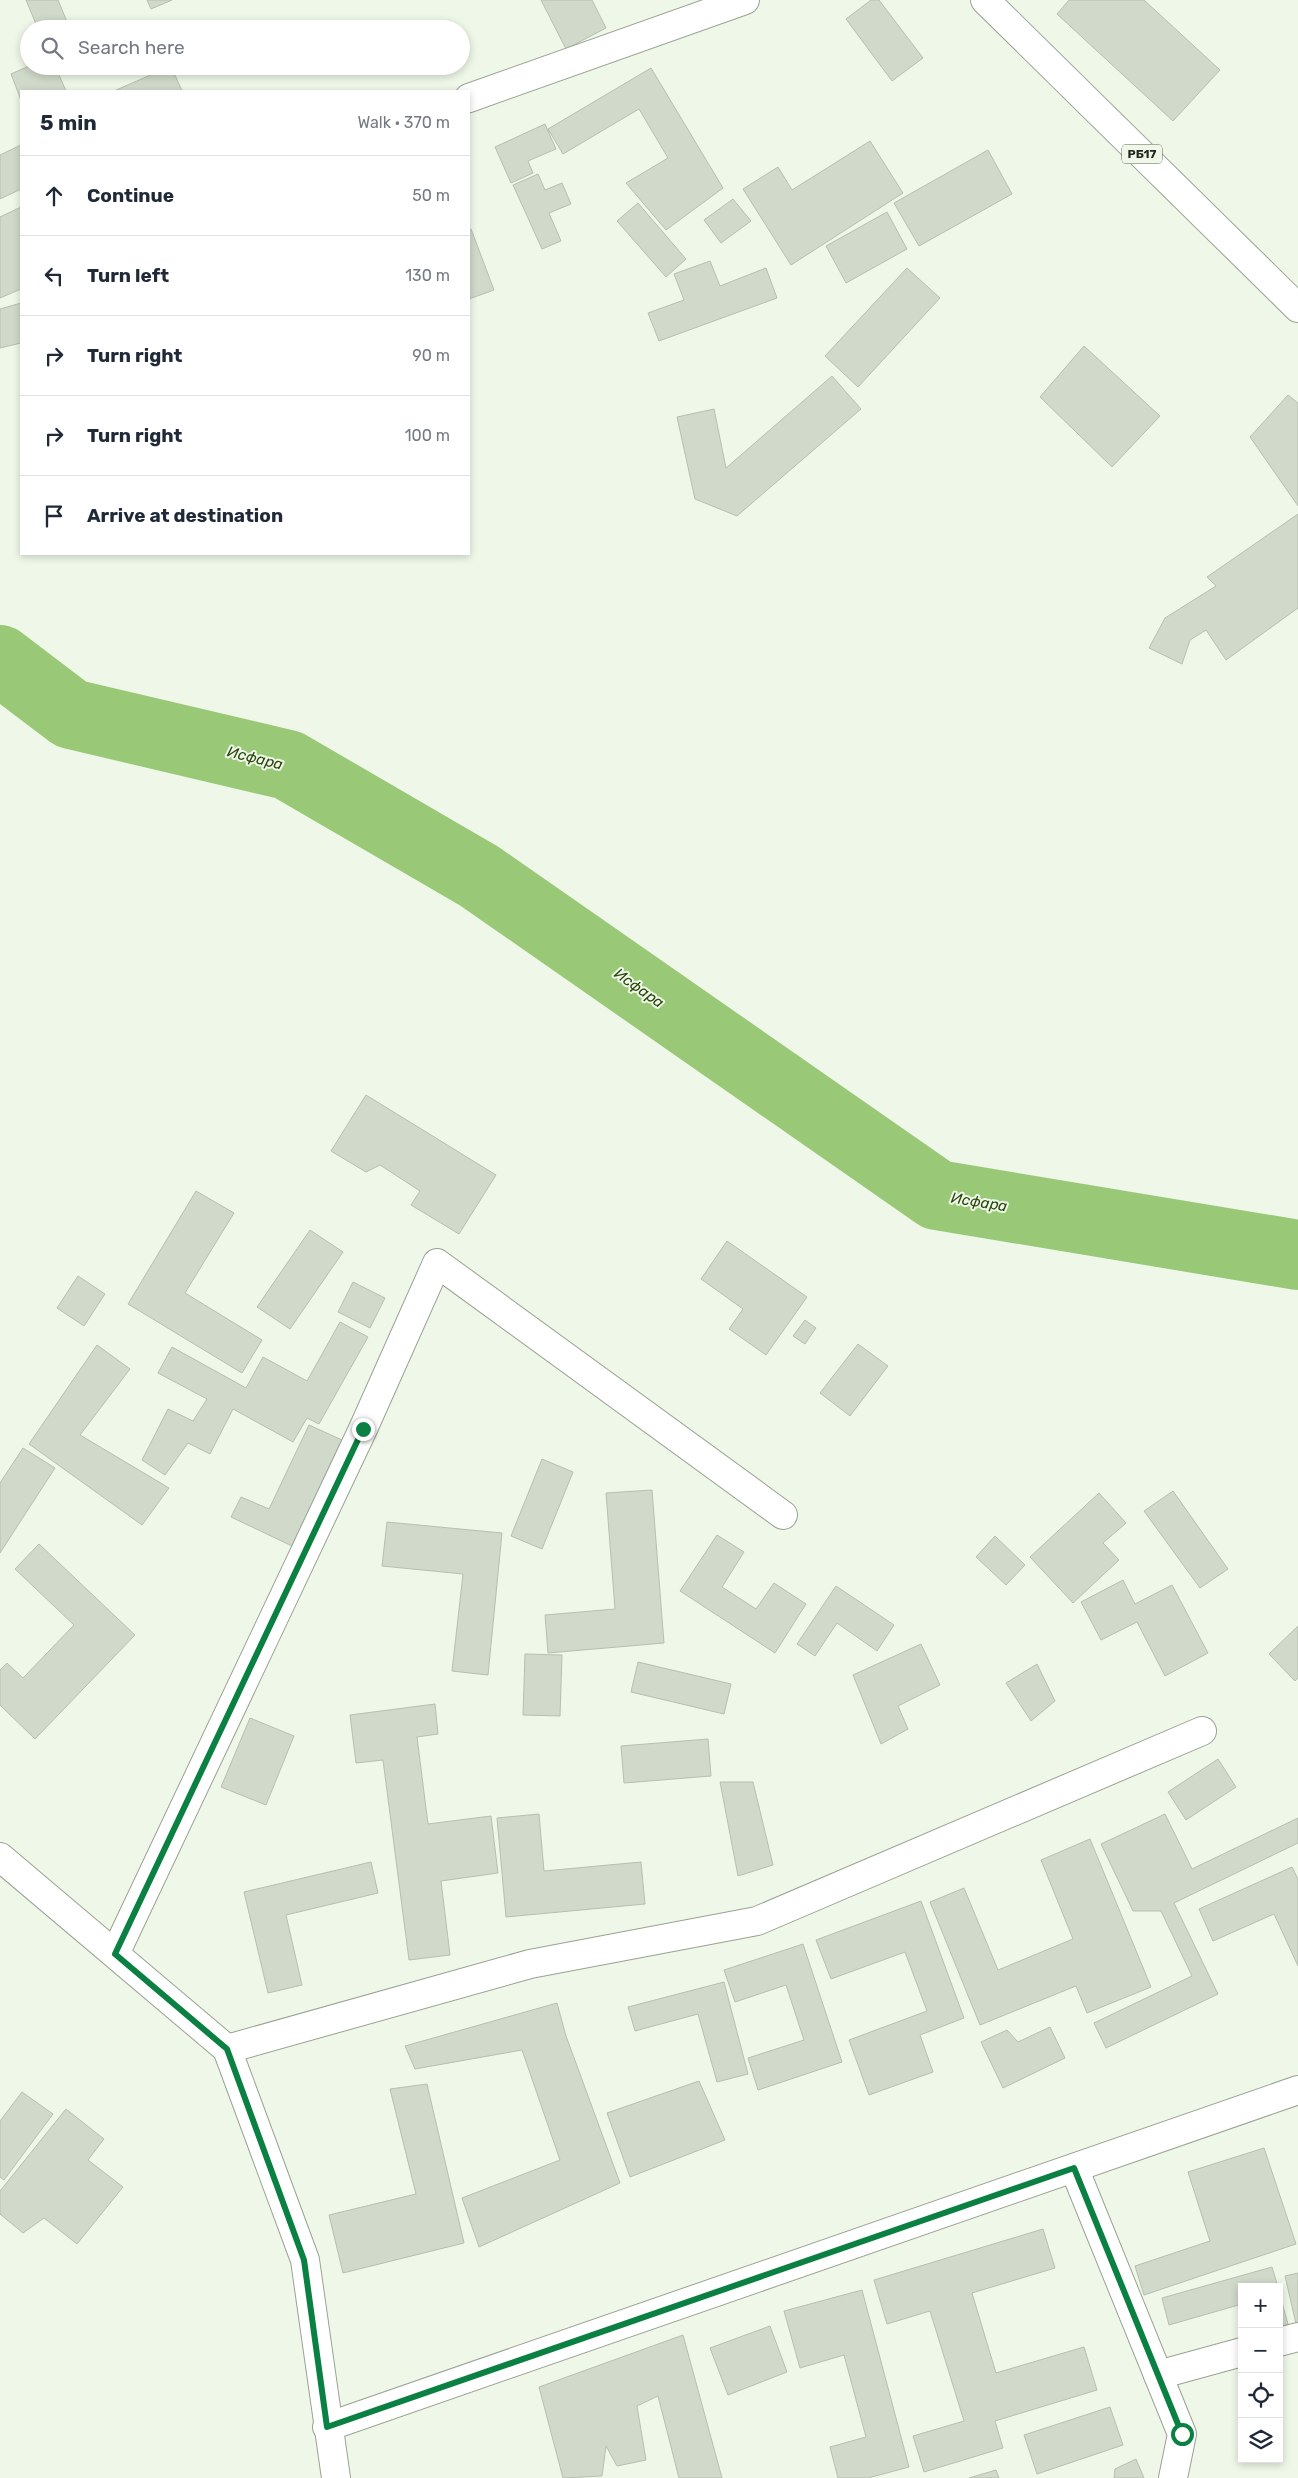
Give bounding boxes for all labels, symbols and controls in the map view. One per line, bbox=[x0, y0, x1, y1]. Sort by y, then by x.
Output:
search box bbox=[20, 20, 470, 75]
icon: search bbox=[38, 34, 66, 62]
text: Search here bbox=[78, 36, 185, 59]
text: 5 min bbox=[40, 110, 97, 135]
text: Walk · 370 m bbox=[357, 113, 450, 132]
road number: РБ17 bbox=[1122, 144, 1162, 164]
icon: ahead bbox=[40, 182, 68, 210]
text: Continue bbox=[87, 184, 174, 207]
text: 50 m bbox=[412, 186, 450, 205]
icon: left bbox=[40, 262, 68, 290]
text: Turn left bbox=[87, 264, 169, 287]
text: 130 m bbox=[405, 266, 450, 285]
icon: right bbox=[40, 342, 68, 370]
text: Turn right bbox=[87, 344, 182, 367]
text: 90 m bbox=[412, 346, 450, 365]
icon: right bbox=[40, 422, 68, 450]
text: Turn right bbox=[87, 424, 182, 447]
text: 100 m bbox=[405, 426, 450, 445]
icon: arrive bbox=[40, 502, 68, 530]
text: Arrive at destination bbox=[87, 504, 283, 527]
water label: Исфара bbox=[225, 742, 285, 774]
water label: Исфара bbox=[611, 964, 668, 1012]
water label: Исфара bbox=[950, 1189, 1009, 1215]
route end bbox=[352, 1418, 375, 1441]
map controls bbox=[1238, 2283, 1283, 2463]
button: + bbox=[1238, 2283, 1283, 2328]
button: − bbox=[1238, 2328, 1283, 2373]
button: locate bbox=[1238, 2373, 1283, 2418]
button: layers bbox=[1238, 2418, 1283, 2463]
route start bbox=[1171, 2423, 1194, 2446]

